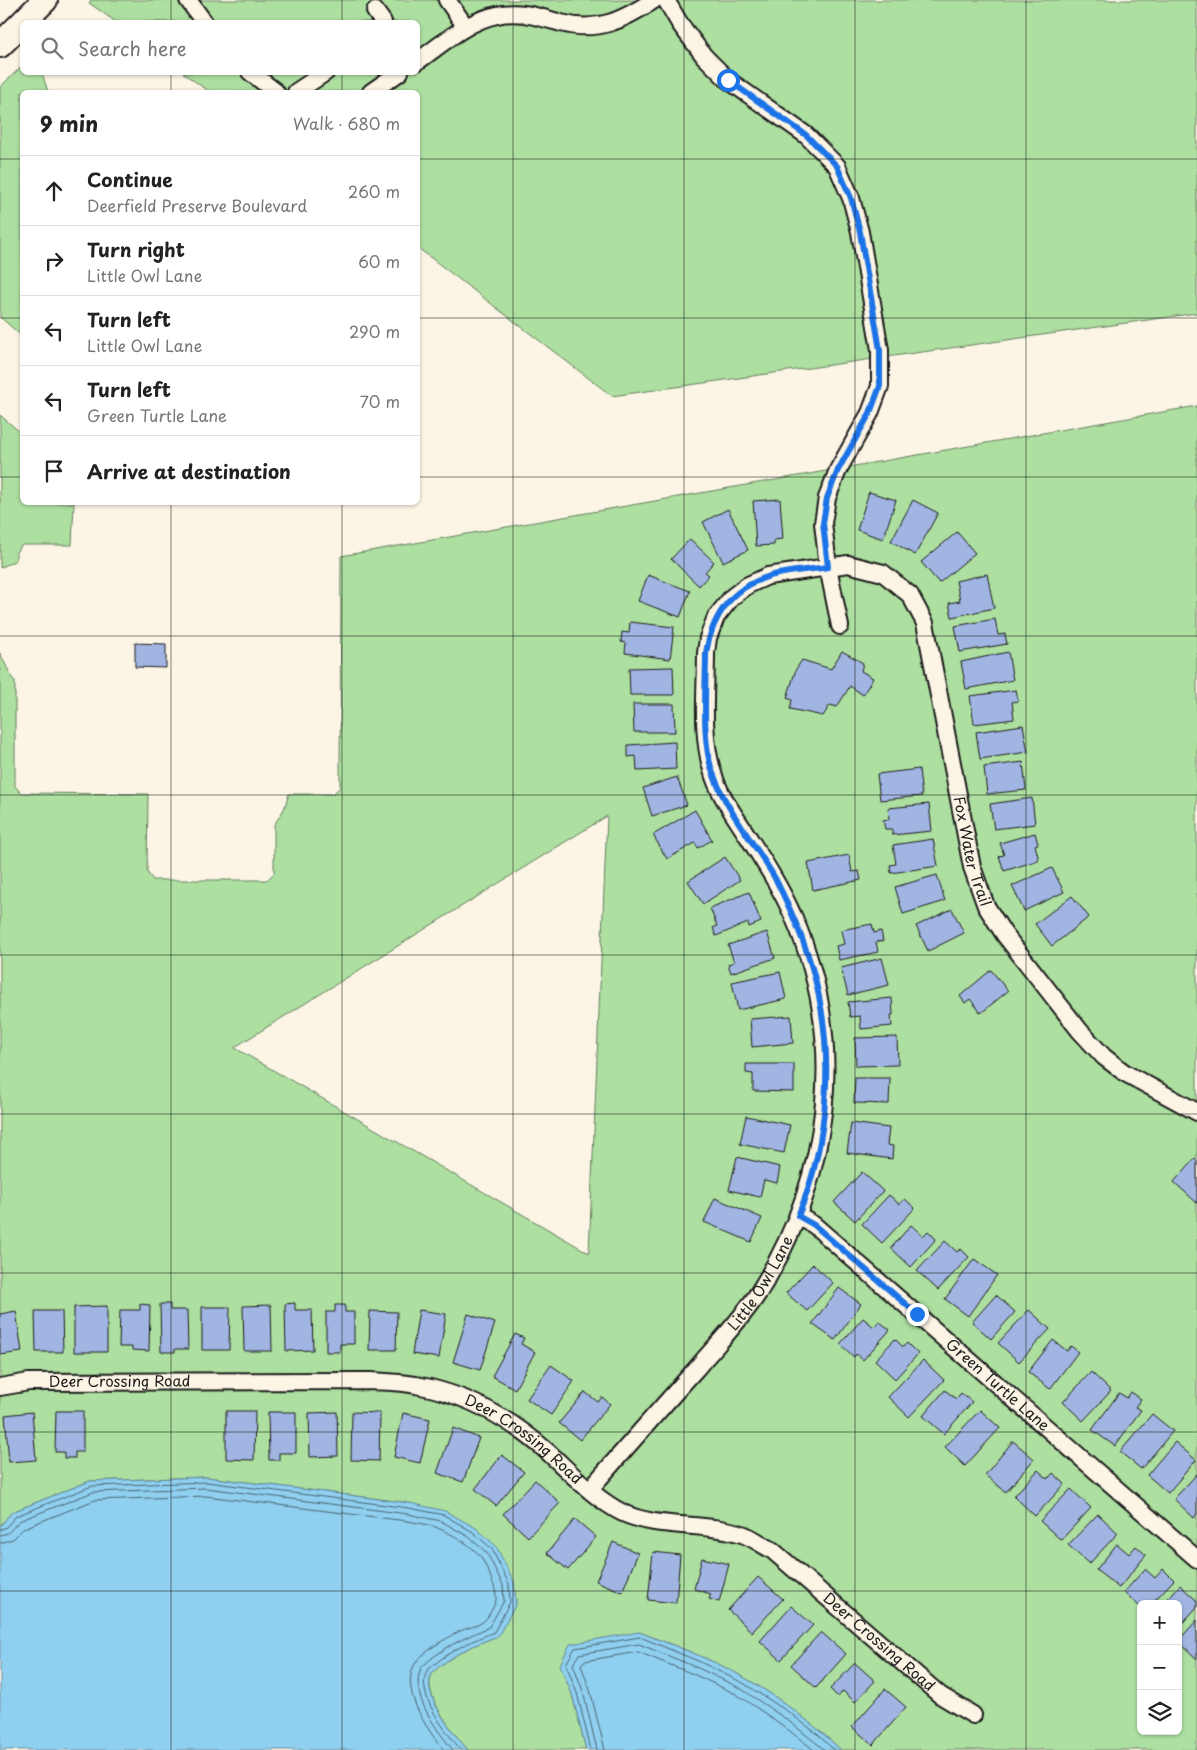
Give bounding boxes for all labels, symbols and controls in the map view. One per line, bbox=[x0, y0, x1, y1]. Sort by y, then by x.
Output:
search box bbox=[20, 20, 420, 75]
icon: search bbox=[38, 34, 66, 62]
text: Search here bbox=[78, 34, 187, 62]
route start bbox=[717, 69, 740, 92]
text: 9 min bbox=[40, 107, 98, 139]
text: Walk · 680 m bbox=[293, 111, 400, 135]
text: Continue bbox=[87, 165, 173, 193]
icon: ahead bbox=[40, 177, 68, 205]
text: 260 m bbox=[348, 179, 400, 203]
text: Deerfield Preserve Boulevard bbox=[87, 193, 307, 217]
text: Turn right bbox=[87, 235, 185, 263]
icon: right bbox=[40, 247, 68, 275]
text: 60 m bbox=[358, 249, 400, 273]
text: Little Owl Lane bbox=[87, 263, 203, 287]
text: Turn left bbox=[87, 305, 171, 333]
icon: left bbox=[40, 317, 68, 345]
text: 290 m bbox=[349, 319, 400, 343]
text: Little Owl Lane bbox=[87, 333, 203, 357]
text: Turn left bbox=[87, 375, 171, 403]
icon: left bbox=[40, 387, 68, 415]
text: 70 m bbox=[360, 389, 400, 413]
text: Green Turtle Lane bbox=[87, 403, 227, 427]
icon: arrive bbox=[40, 457, 68, 485]
text: Arrive at destination bbox=[87, 457, 291, 485]
street label: Fox Water Trail bbox=[949, 794, 998, 909]
street label: Little Owl Lane bbox=[721, 1231, 798, 1335]
route end bbox=[906, 1303, 929, 1326]
street label: Green Turtle Lane bbox=[942, 1332, 1056, 1436]
street label: Deer Crossing Road bbox=[49, 1369, 190, 1392]
street label: Deer Crossing Road bbox=[461, 1387, 588, 1489]
street label: Deer Crossing Road bbox=[819, 1586, 941, 1696]
map controls bbox=[1137, 1600, 1182, 1735]
button: + bbox=[1137, 1600, 1182, 1645]
button: − bbox=[1137, 1645, 1182, 1690]
button: layers bbox=[1137, 1690, 1182, 1735]

